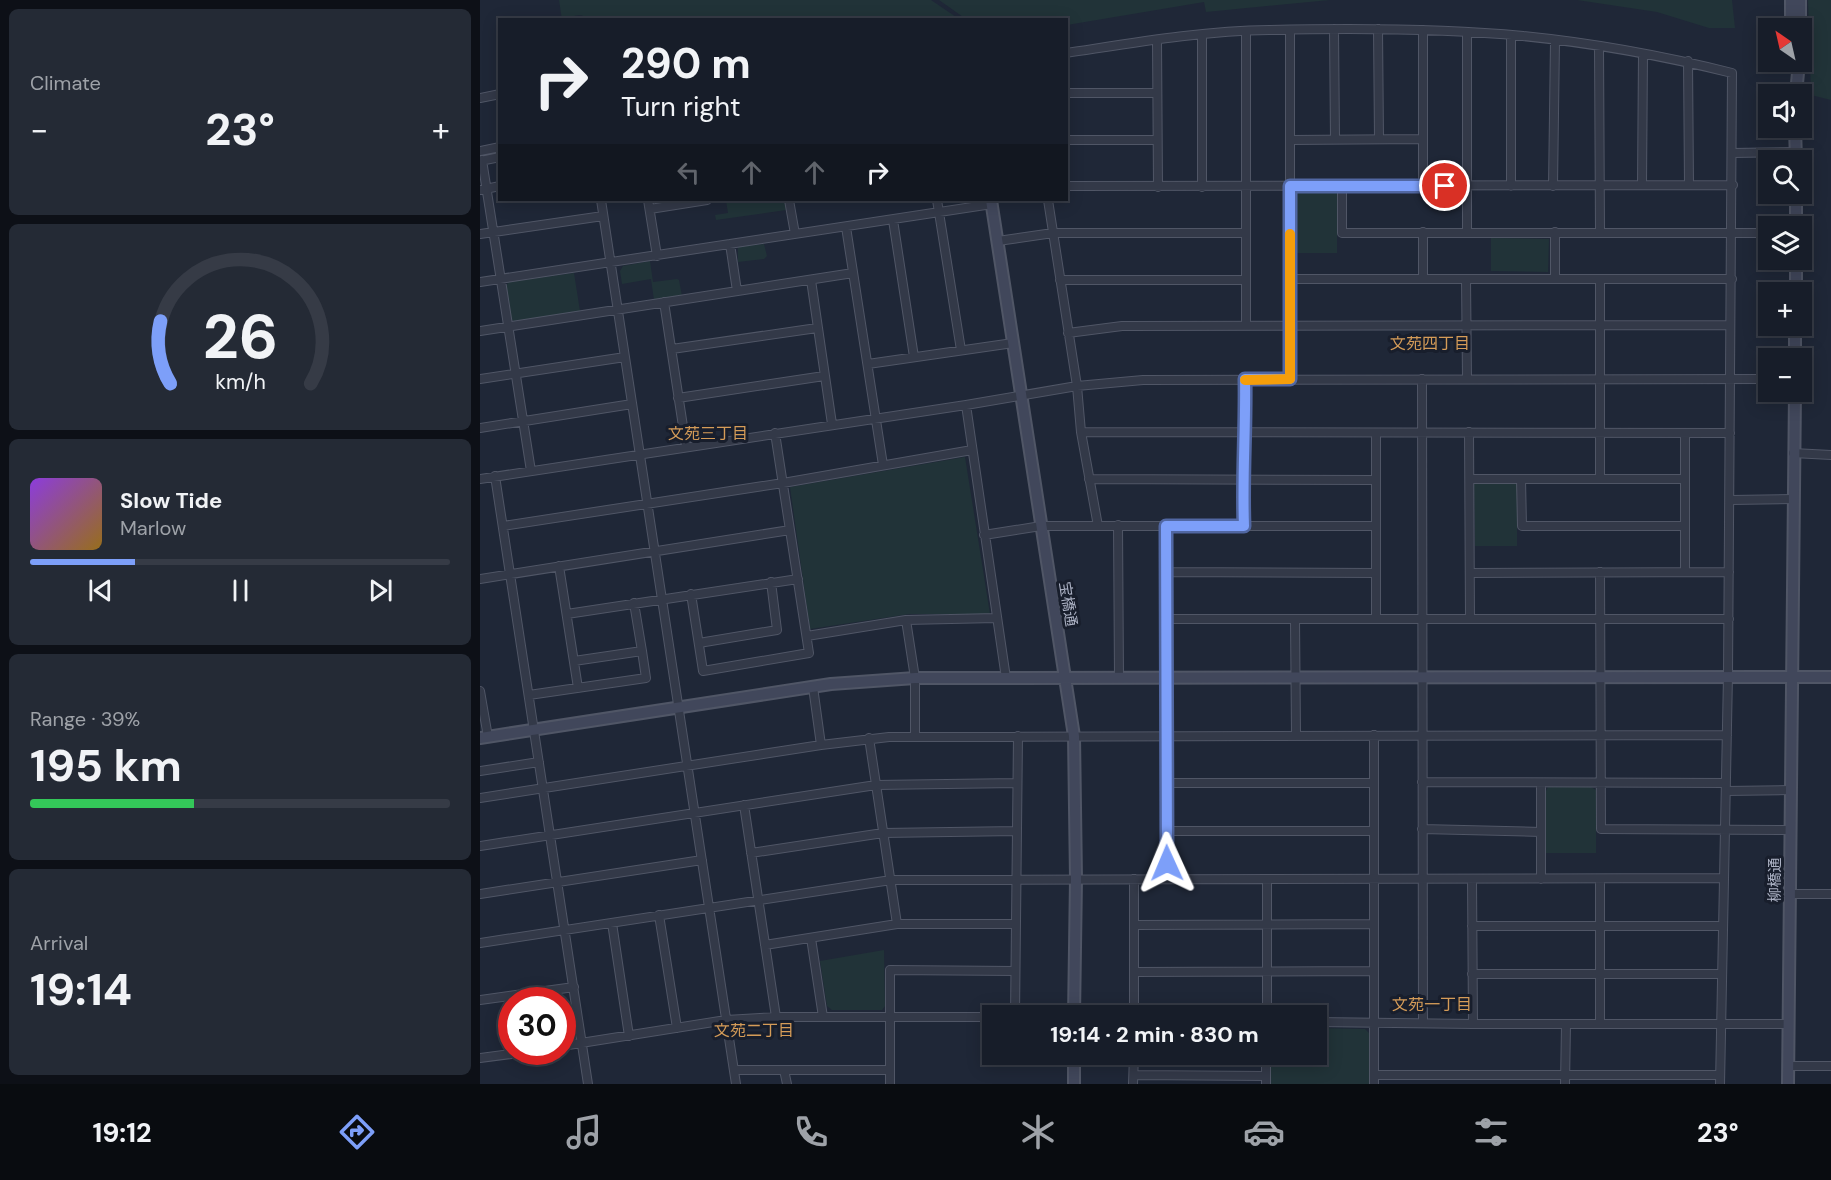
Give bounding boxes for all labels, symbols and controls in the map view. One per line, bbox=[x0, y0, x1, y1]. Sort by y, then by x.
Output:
north arrow bbox=[1758, 18, 1812, 72]
map controls bbox=[1758, 18, 1812, 402]
text: 290 m bbox=[621, 36, 751, 91]
icon: right bbox=[522, 42, 600, 120]
text: Climate bbox=[30, 70, 101, 96]
button: sound bbox=[1758, 84, 1812, 138]
text: Turn right bbox=[621, 89, 741, 124]
text: 23° bbox=[205, 100, 275, 159]
text: − bbox=[30, 108, 48, 151]
text: + bbox=[432, 108, 450, 151]
button: search bbox=[1758, 150, 1812, 204]
icon: left bbox=[672, 156, 705, 189]
icon: ahead bbox=[735, 156, 768, 189]
icon: ahead bbox=[798, 156, 831, 189]
icon: right bbox=[861, 156, 894, 189]
pin bbox=[1419, 160, 1470, 211]
icon: arrive bbox=[1428, 169, 1461, 202]
button: layers bbox=[1758, 216, 1812, 270]
button: + bbox=[1758, 282, 1812, 336]
text: 26 bbox=[202, 296, 278, 377]
district label: 文苑四丁目 bbox=[1390, 333, 1470, 354]
button: − bbox=[1758, 348, 1812, 402]
text: km/h bbox=[215, 368, 265, 396]
district label: 文苑三丁目 bbox=[668, 423, 748, 444]
text: Slow Tide bbox=[120, 486, 222, 515]
text: Marlow bbox=[120, 515, 186, 541]
icon: previous bbox=[84, 574, 117, 607]
icon: pause bbox=[224, 574, 257, 607]
icon: next bbox=[364, 574, 397, 607]
street label: 宝橋通 bbox=[1055, 580, 1081, 628]
text: Range · 39% bbox=[30, 706, 140, 732]
text: 195 km bbox=[30, 736, 182, 795]
position arrow bbox=[1135, 831, 1199, 895]
street label: 柳橋通 bbox=[1765, 857, 1785, 903]
text: Arrival bbox=[30, 930, 88, 956]
text: 19:14 bbox=[30, 960, 132, 1019]
speed limit sign: 30 bbox=[498, 987, 576, 1065]
district label: 文苑一丁目 bbox=[1392, 994, 1472, 1015]
district label: 文苑二丁目 bbox=[714, 1020, 794, 1041]
text: 19:14 · 2 min · 830 m bbox=[1050, 1020, 1259, 1049]
icon: directions bbox=[336, 1111, 378, 1153]
icon: music bbox=[563, 1111, 605, 1153]
icon: phone bbox=[790, 1111, 832, 1153]
icon: climate bbox=[1017, 1111, 1059, 1153]
icon: car bbox=[1243, 1111, 1285, 1153]
icon: filters bbox=[1470, 1111, 1512, 1153]
text: 19:12 bbox=[92, 1115, 152, 1150]
text: 23° bbox=[1697, 1115, 1739, 1150]

